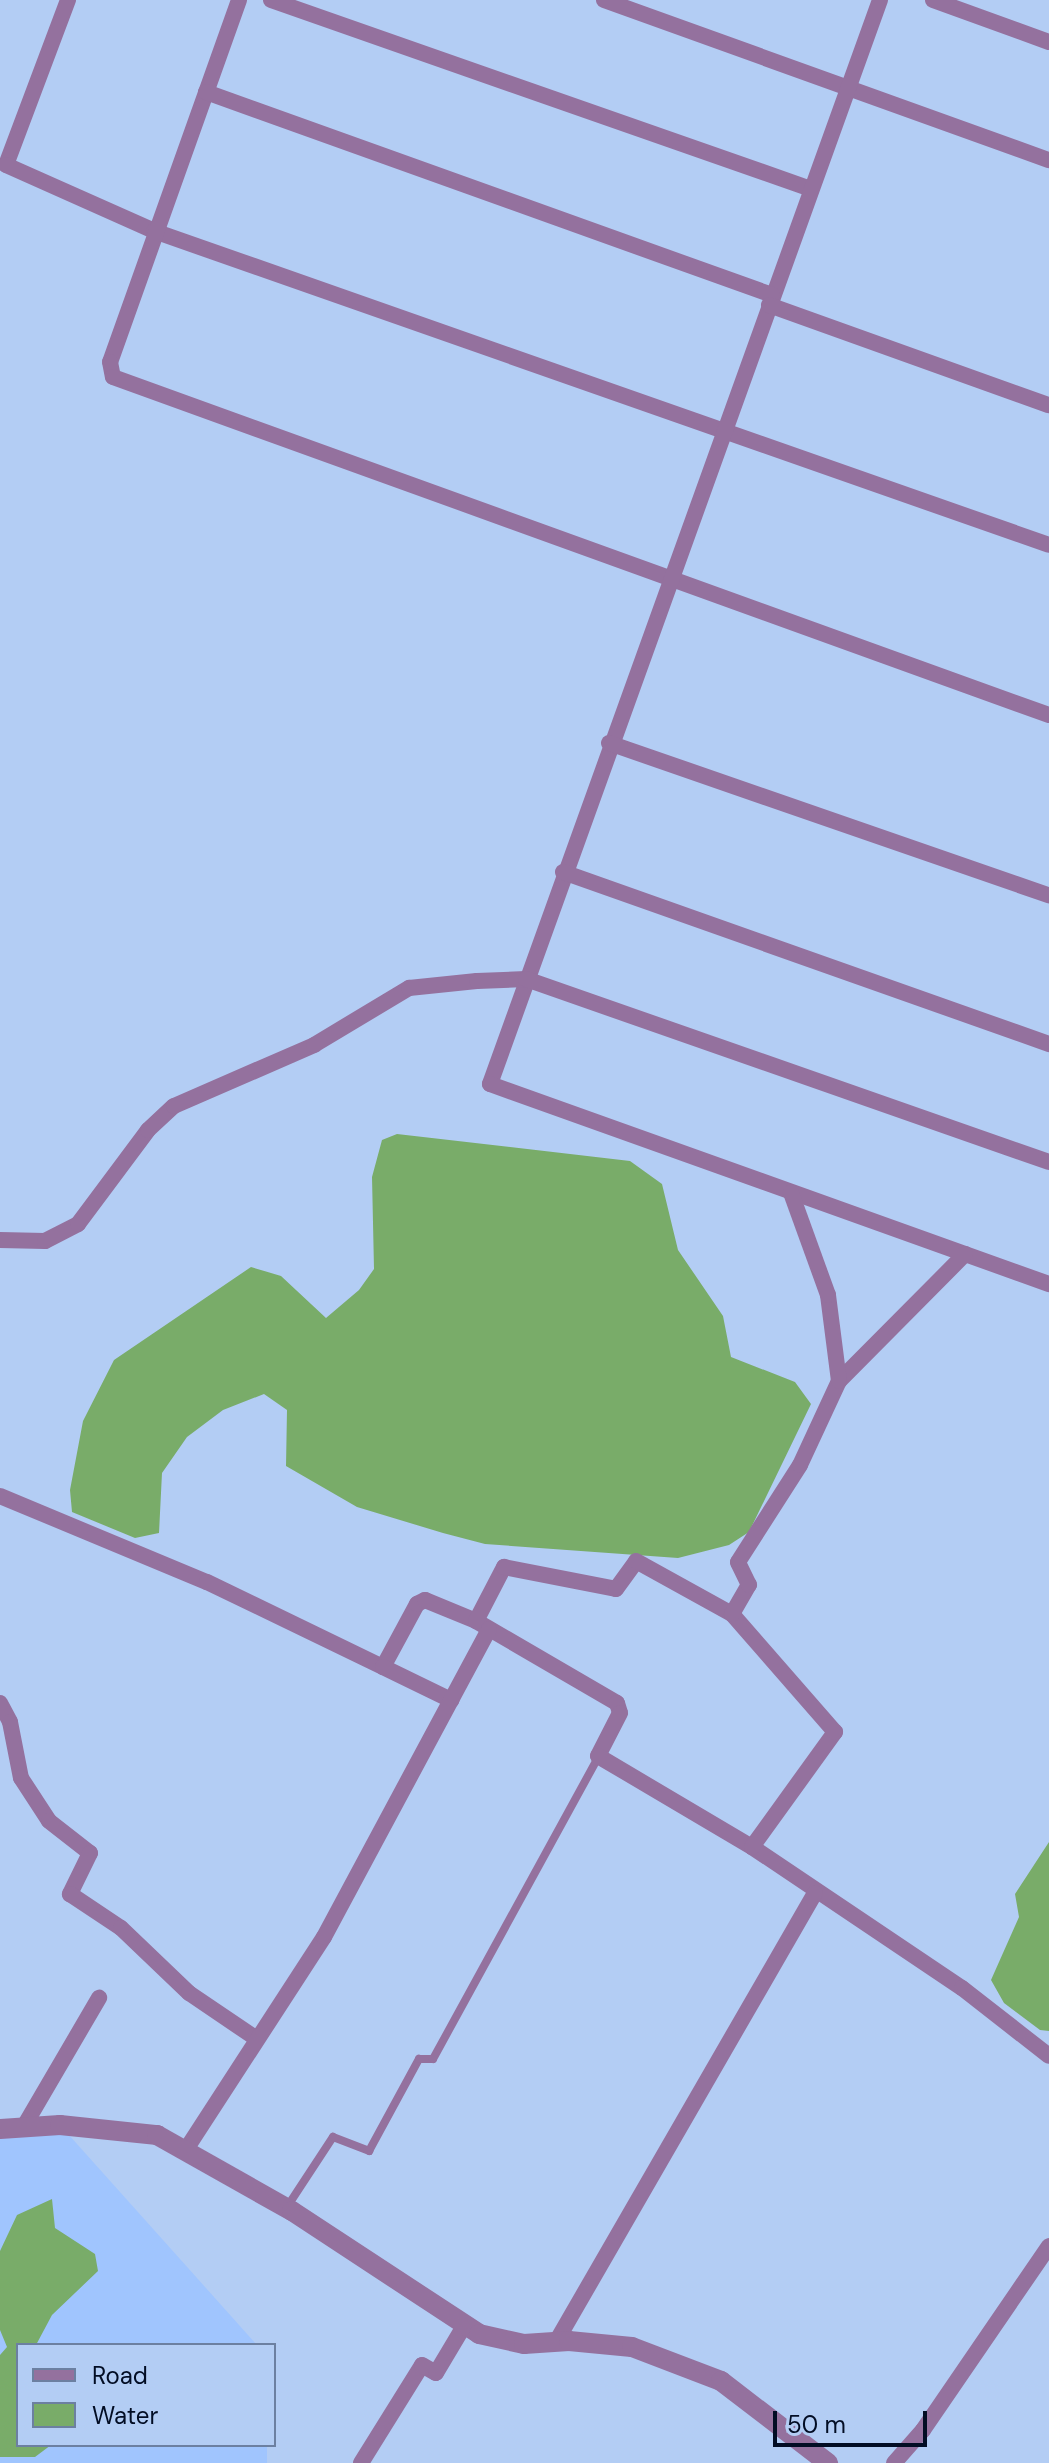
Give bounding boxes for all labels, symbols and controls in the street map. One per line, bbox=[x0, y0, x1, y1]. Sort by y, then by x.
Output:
legend bbox=[16, 2343, 276, 2447]
text: Road bbox=[92, 2360, 148, 2391]
scale bar bbox=[777, 2395, 931, 2445]
text: Water bbox=[92, 2400, 158, 2431]
text: 50 m bbox=[787, 2409, 846, 2440]

